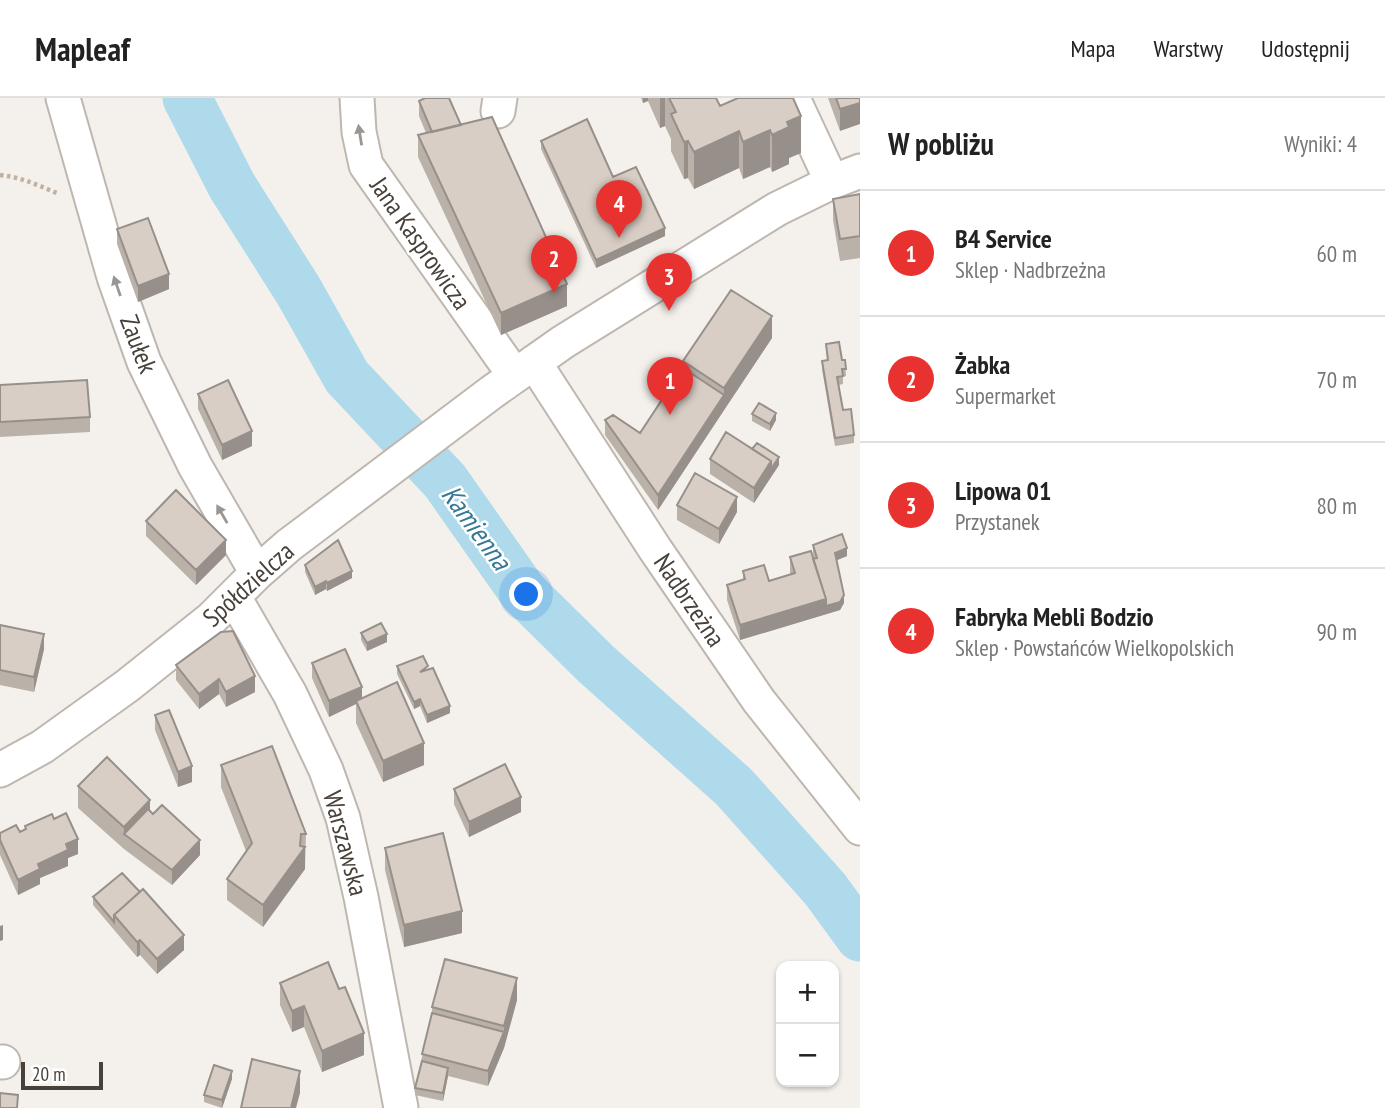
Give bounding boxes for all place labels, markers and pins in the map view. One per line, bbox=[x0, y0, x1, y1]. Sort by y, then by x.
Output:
pin: 4 bbox=[596, 180, 642, 238]
pin: 2 bbox=[531, 235, 577, 293]
pin: 3 bbox=[646, 253, 692, 311]
pin: 1 bbox=[647, 357, 693, 415]

